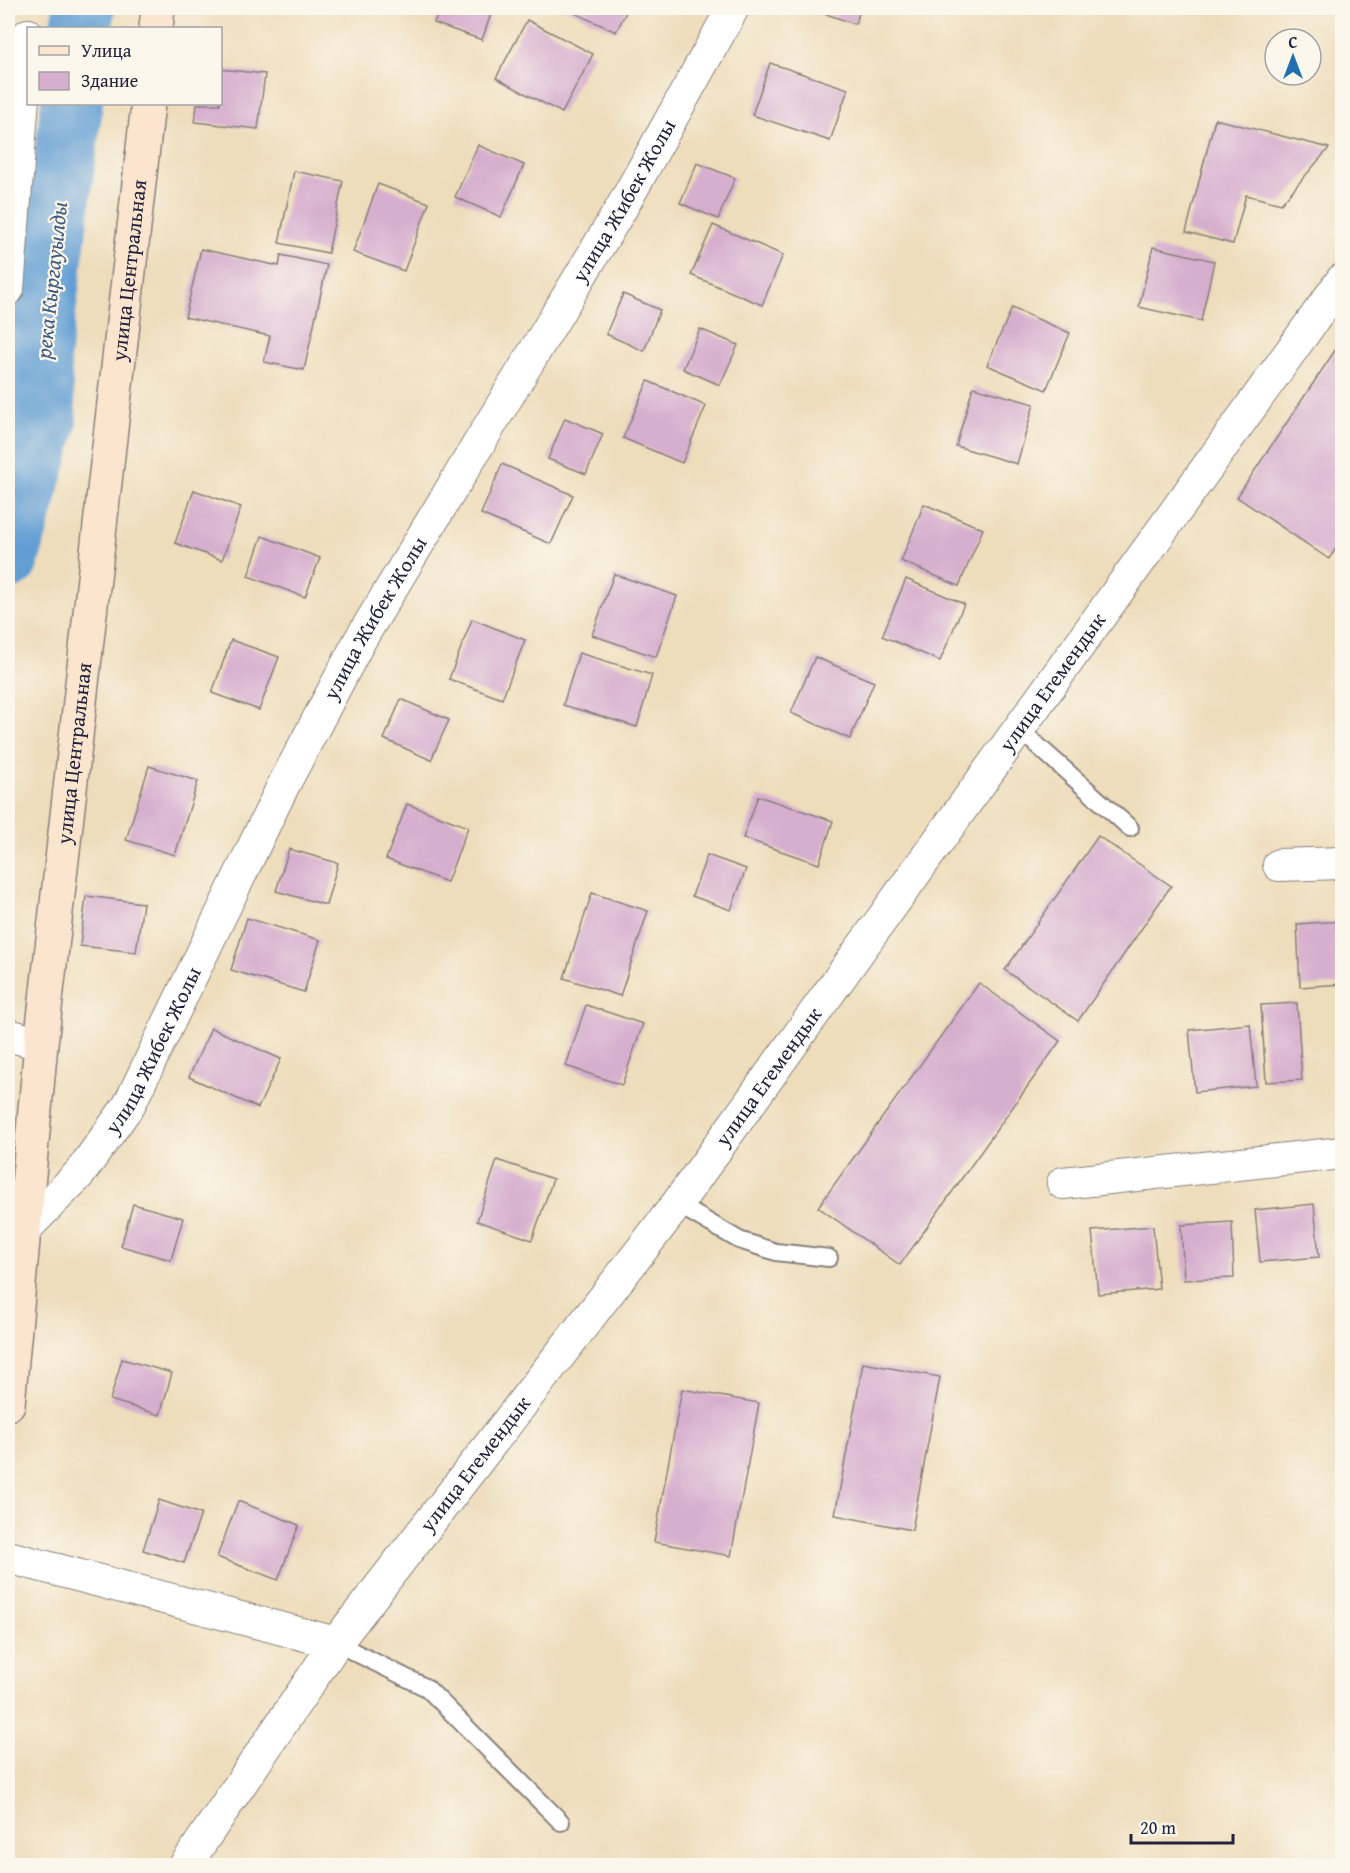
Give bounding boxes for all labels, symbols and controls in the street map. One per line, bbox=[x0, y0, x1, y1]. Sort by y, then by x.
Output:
legend bbox=[27, 27, 222, 105]
north arrow bbox=[1263, 27, 1323, 87]
text: С bbox=[1288, 30, 1298, 54]
text: Улица bbox=[81, 37, 132, 64]
text: Здание bbox=[81, 67, 138, 94]
street label: улица Жибек Жолы bbox=[563, 113, 683, 289]
street label: улица Центральная bbox=[103, 178, 154, 364]
water label: река Кыргауылды bbox=[27, 199, 75, 361]
street label: улица Жибек Жолы bbox=[315, 530, 434, 706]
street label: улица Егемендык bbox=[991, 606, 1113, 759]
street label: улица Центральная bbox=[48, 660, 99, 847]
street label: улица Жибек Жолы bbox=[96, 961, 209, 1141]
street label: улица Егемендык bbox=[707, 1000, 829, 1153]
street label: улица Егемендык bbox=[411, 1389, 537, 1539]
scale bar bbox=[1131, 1807, 1233, 1845]
text: 20 m bbox=[1140, 1814, 1176, 1841]

